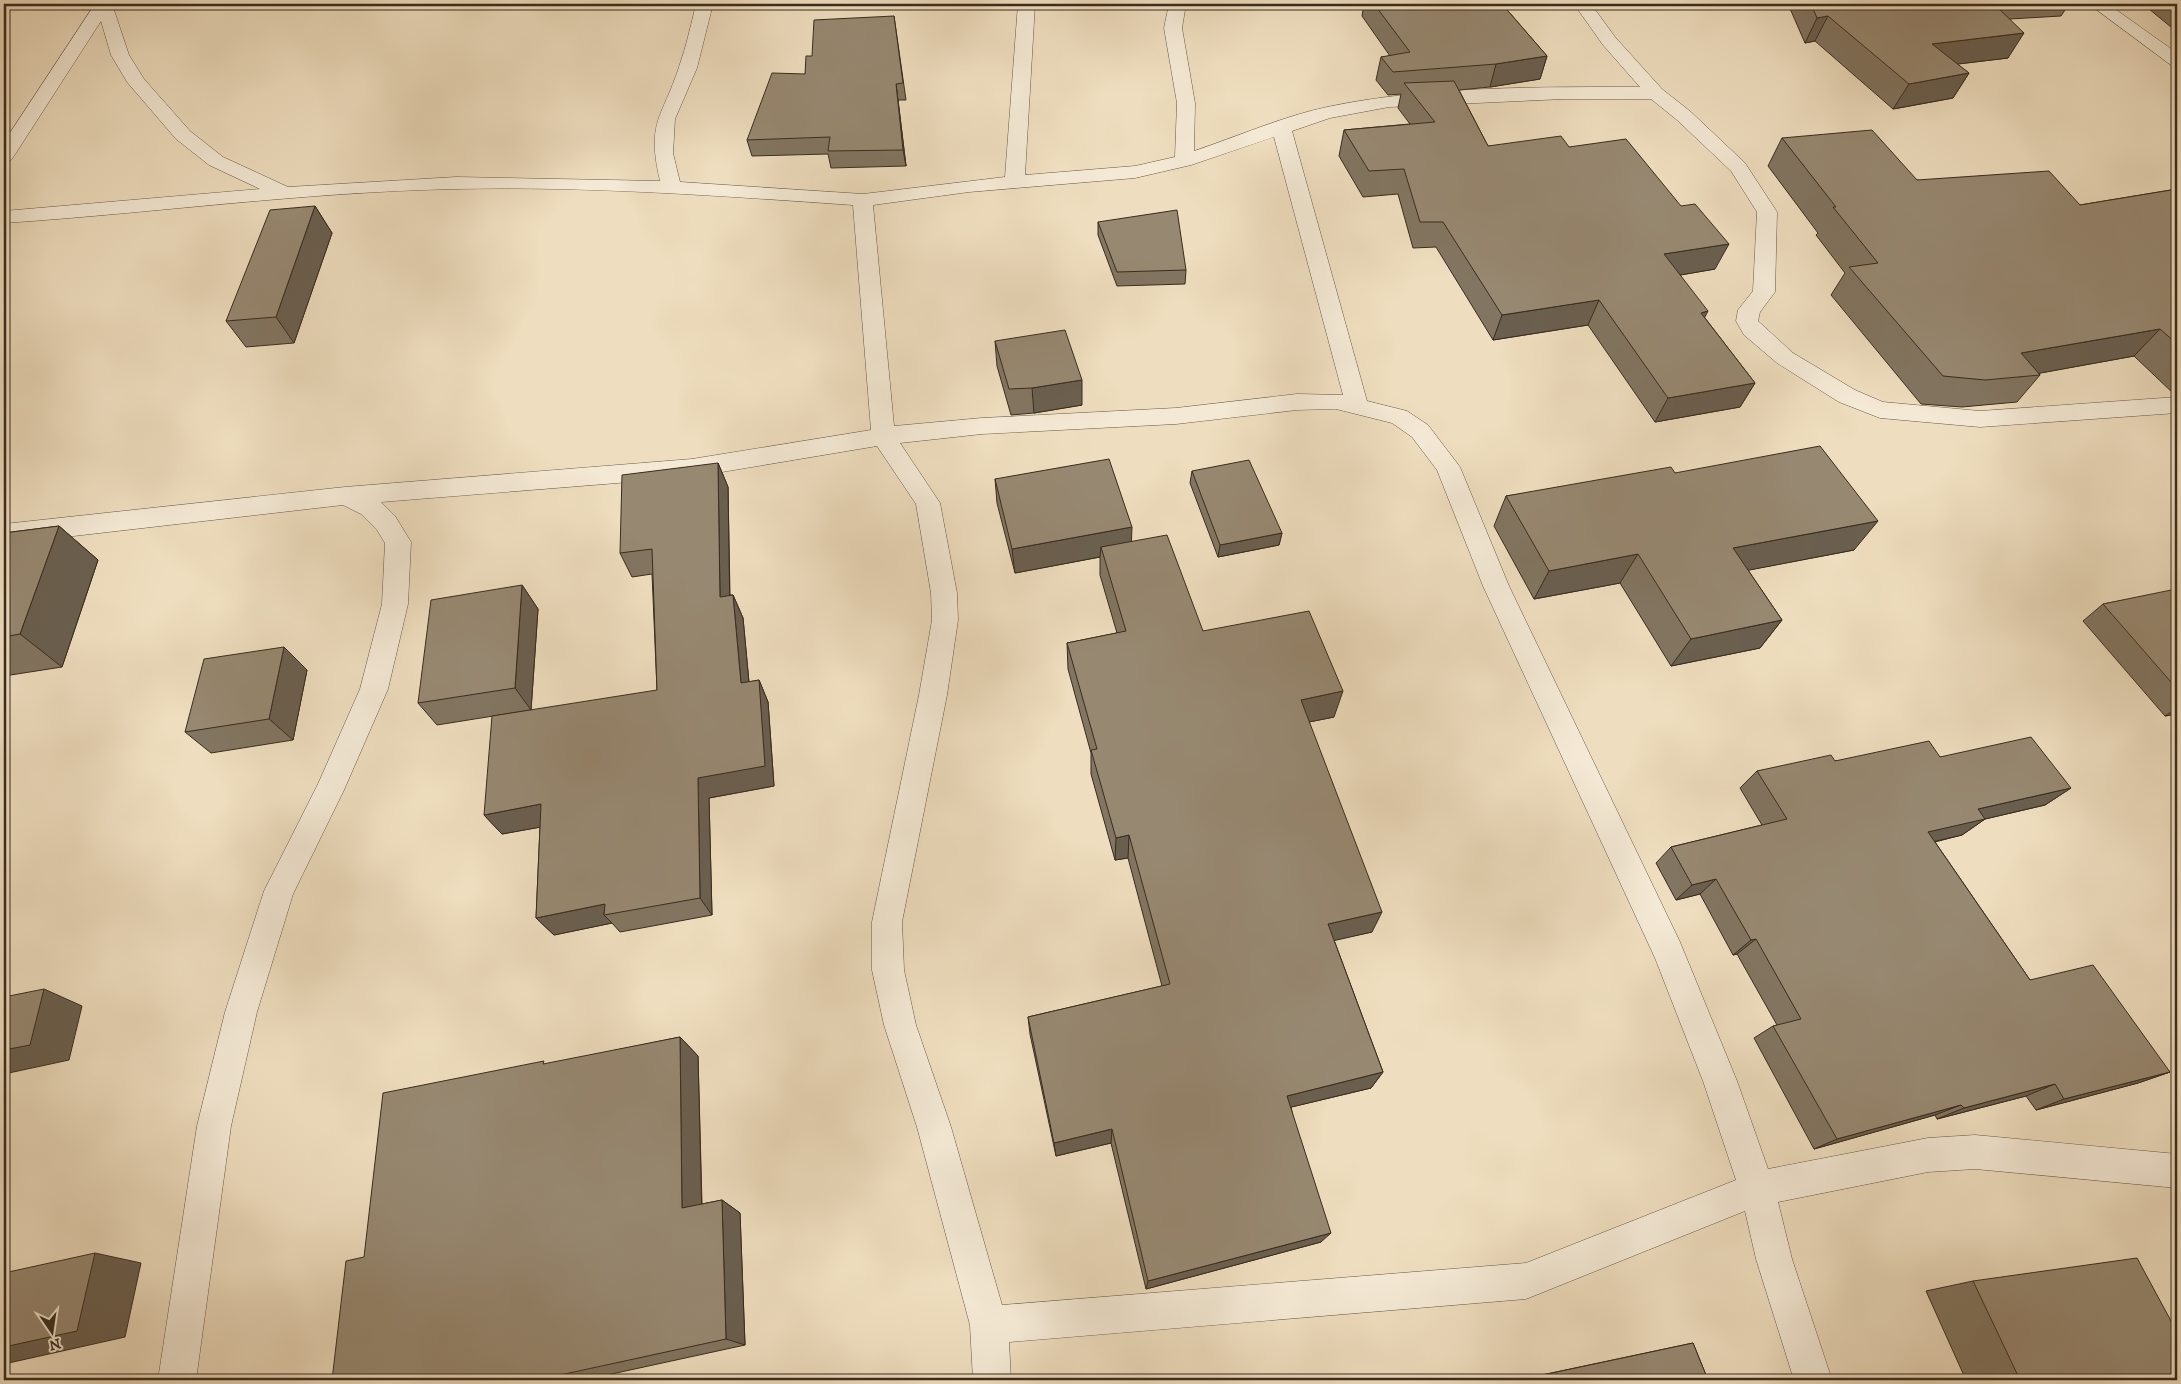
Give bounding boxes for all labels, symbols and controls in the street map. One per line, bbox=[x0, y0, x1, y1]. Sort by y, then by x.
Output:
north arrow bbox=[28, 1306, 78, 1356]
text: N bbox=[47, 1334, 62, 1354]

